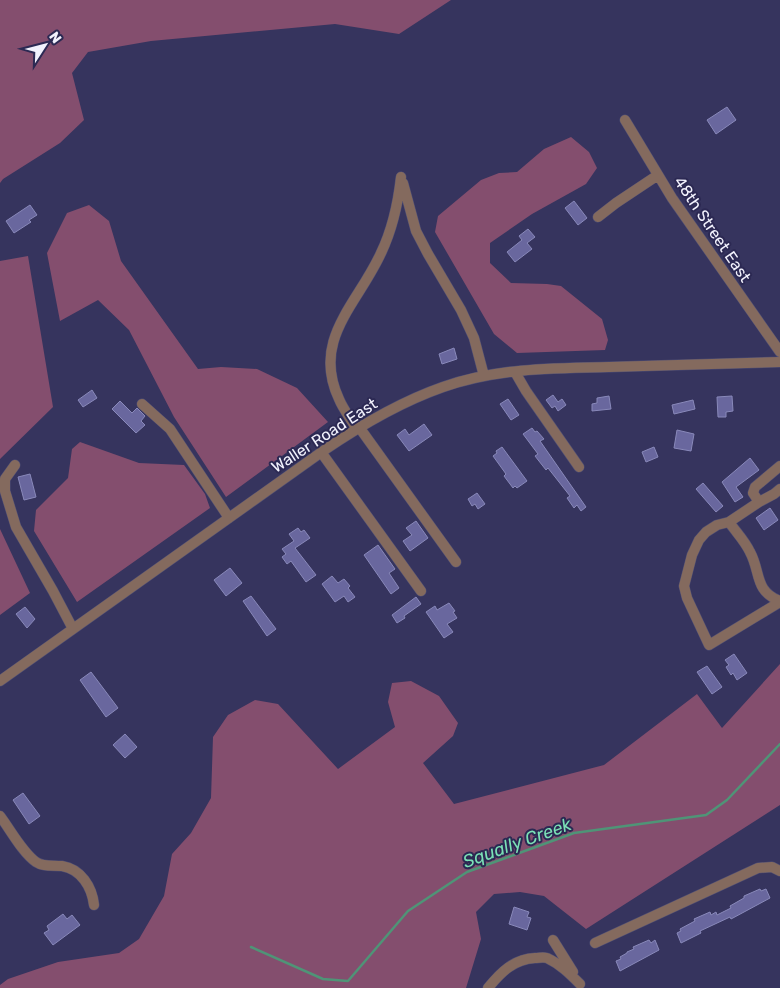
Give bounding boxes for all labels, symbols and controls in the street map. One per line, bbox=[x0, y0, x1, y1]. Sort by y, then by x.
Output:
north arrow bbox=[20, 20, 70, 70]
text: N bbox=[45, 29, 65, 47]
street label: 48th Street East bbox=[670, 173, 755, 286]
street label: Waller Road East bbox=[268, 394, 381, 477]
water label: Squally Creek bbox=[460, 813, 575, 873]

